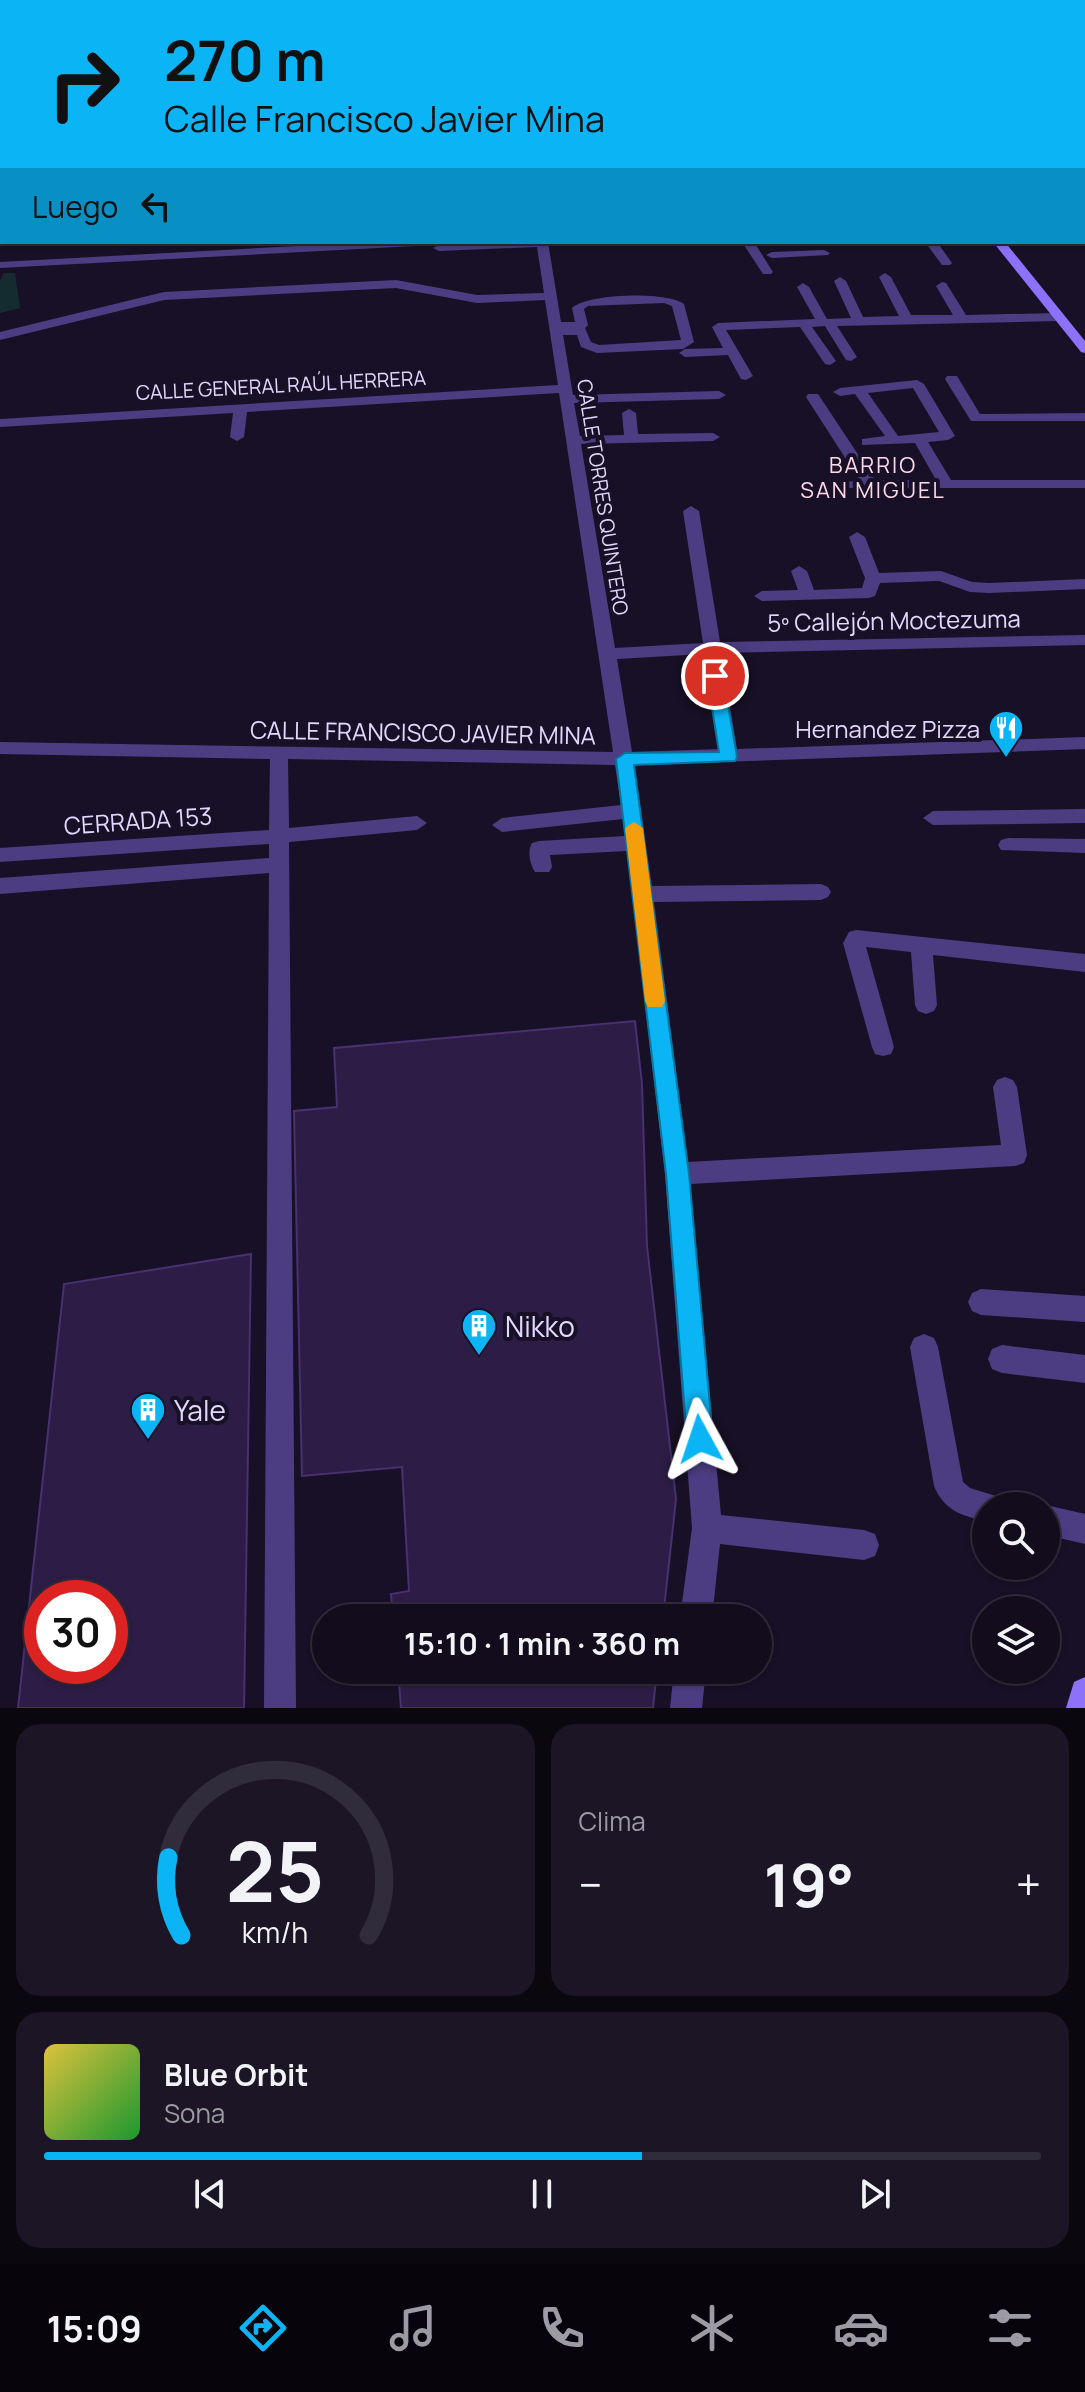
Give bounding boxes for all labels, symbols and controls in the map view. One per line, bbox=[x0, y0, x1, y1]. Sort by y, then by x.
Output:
text: 270 m bbox=[164, 21, 326, 98]
icon: right bbox=[32, 32, 136, 136]
text: Calle Francisco Javier Mina bbox=[164, 94, 605, 143]
icon: left bbox=[134, 184, 178, 228]
text: Luego bbox=[32, 186, 118, 227]
street label: CALLE GENERAL RAÚL HERRERA bbox=[135, 364, 427, 406]
street label: CALLE TORRES QUINTERO bbox=[571, 377, 635, 617]
district label: BARRIO SAN MIGUEL bbox=[800, 450, 946, 505]
street label: 5º Callejón Moctezuma bbox=[767, 601, 1021, 639]
pin bbox=[681, 642, 749, 710]
icon: arrive bbox=[693, 654, 737, 698]
restaurant icon: Hernandez Pizza bbox=[987, 709, 1025, 759]
street label: CALLE FRANCISCO JAVIER MINA bbox=[250, 712, 596, 752]
place label: Hernandez Pizza bbox=[795, 712, 980, 745]
street label: CERRADA 153 bbox=[63, 798, 213, 842]
building icon: Nikko bbox=[460, 1307, 498, 1357]
place label: Nikko bbox=[505, 1307, 575, 1345]
building icon: Yale bbox=[129, 1391, 167, 1441]
place label: Yale bbox=[174, 1391, 226, 1429]
position arrow bbox=[658, 1397, 742, 1481]
map controls bbox=[972, 1492, 1060, 1684]
button: search bbox=[972, 1492, 1060, 1580]
speed limit sign: 30 bbox=[24, 1580, 128, 1684]
button: layers bbox=[972, 1596, 1060, 1684]
text: 15:10 · 1 min · 360 m bbox=[404, 1623, 680, 1664]
text: Clima bbox=[579, 1803, 646, 1839]
text: 25 bbox=[226, 1813, 324, 1927]
text: 19° bbox=[764, 1843, 854, 1925]
text: − bbox=[579, 1854, 602, 1914]
text: + bbox=[1016, 1854, 1041, 1914]
text: km/h bbox=[242, 1913, 308, 1952]
text: Blue Orbit bbox=[164, 2054, 309, 2095]
text: Sona bbox=[164, 2095, 225, 2131]
icon: previous bbox=[188, 2172, 232, 2216]
icon: pause bbox=[520, 2172, 564, 2216]
icon: next bbox=[853, 2172, 897, 2216]
icon: directions bbox=[235, 2300, 291, 2356]
icon: music bbox=[385, 2300, 441, 2356]
icon: phone bbox=[534, 2300, 590, 2356]
icon: climate bbox=[684, 2300, 740, 2356]
icon: car bbox=[833, 2300, 889, 2356]
icon: filters bbox=[982, 2300, 1038, 2356]
text: 15:09 bbox=[47, 2304, 142, 2353]

